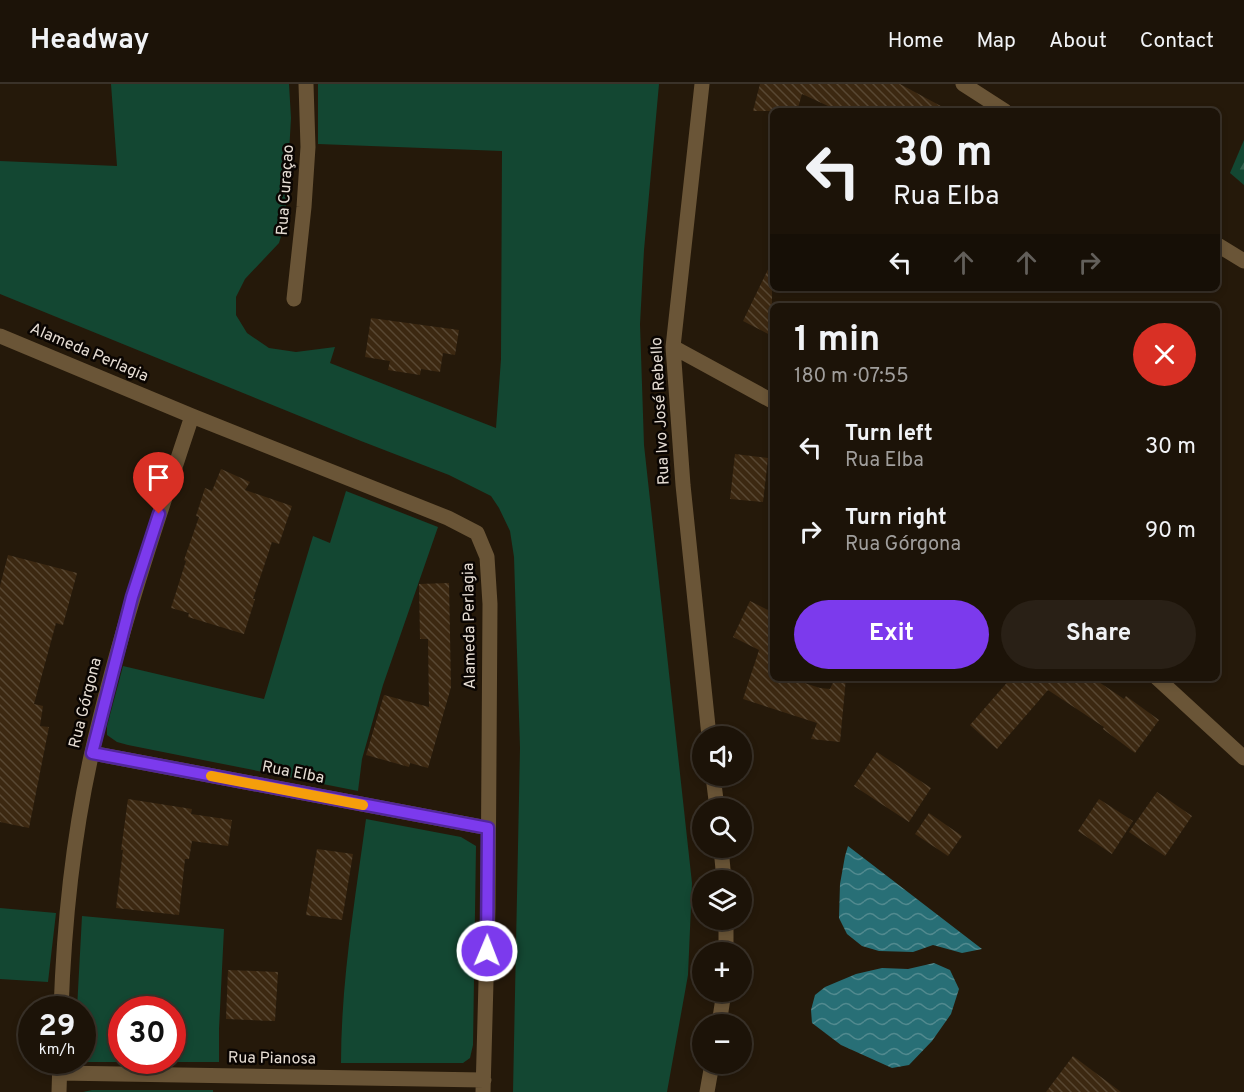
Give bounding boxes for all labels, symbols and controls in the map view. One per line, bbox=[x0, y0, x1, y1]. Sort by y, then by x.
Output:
text: Headway bbox=[30, 23, 149, 59]
text: Home bbox=[888, 28, 944, 55]
text: Map bbox=[977, 28, 1016, 55]
text: About bbox=[1049, 28, 1107, 55]
text: Contact bbox=[1140, 28, 1214, 55]
text: 30 m bbox=[893, 128, 992, 181]
icon: left bbox=[794, 132, 872, 210]
street label: Rua Curaçao bbox=[273, 144, 299, 236]
text: Rua Elba bbox=[893, 180, 1000, 214]
icon: left bbox=[884, 246, 917, 279]
icon: ahead bbox=[947, 246, 980, 279]
icon: ahead bbox=[1010, 246, 1043, 279]
icon: right bbox=[1073, 246, 1106, 279]
text: 1 min bbox=[794, 318, 880, 364]
street label: Alameda Perlagia bbox=[27, 319, 151, 387]
button: close bbox=[1133, 323, 1196, 386]
street label: Rua Ivo José Rebello bbox=[647, 336, 675, 486]
text: 180 m · 07:55 bbox=[794, 364, 909, 390]
text: Turn left bbox=[845, 421, 933, 448]
icon: left bbox=[794, 431, 827, 464]
text: 30 m bbox=[1145, 434, 1196, 461]
text: Rua Elba bbox=[845, 448, 924, 474]
pin bbox=[133, 452, 184, 514]
icon: arrive bbox=[142, 461, 175, 494]
text: Turn right bbox=[845, 505, 947, 532]
icon: right bbox=[794, 515, 827, 548]
text: 90 m bbox=[1145, 518, 1196, 545]
text: Rua Górgona bbox=[845, 532, 961, 558]
street label: Alameda Perlagia bbox=[459, 562, 481, 690]
button: Exit bbox=[794, 600, 989, 669]
button: Share bbox=[1001, 600, 1196, 669]
street label: Rua Górgona bbox=[65, 656, 107, 750]
map controls bbox=[692, 726, 752, 1074]
button: sound bbox=[692, 726, 752, 786]
street label: Rua Elba bbox=[260, 757, 326, 789]
button: search bbox=[692, 798, 752, 858]
button: layers bbox=[692, 870, 752, 930]
position arrow bbox=[455, 919, 519, 983]
button: + bbox=[692, 942, 752, 1002]
speed limit sign: 30 bbox=[108, 996, 186, 1074]
text: 29 bbox=[39, 1009, 75, 1046]
button: − bbox=[692, 1014, 752, 1074]
text: km/h bbox=[39, 1041, 75, 1060]
street label: Rua Pianosa bbox=[228, 1048, 316, 1070]

